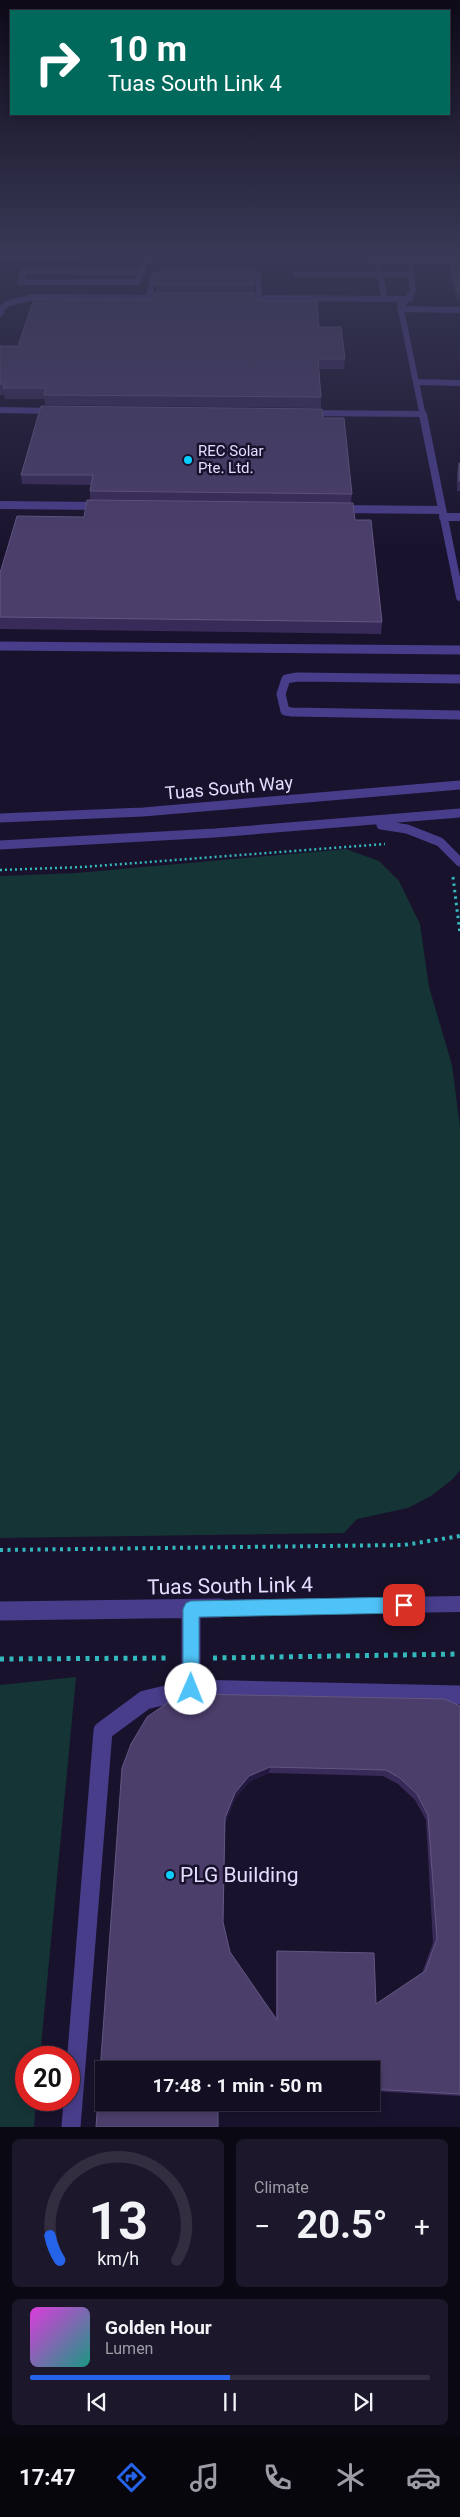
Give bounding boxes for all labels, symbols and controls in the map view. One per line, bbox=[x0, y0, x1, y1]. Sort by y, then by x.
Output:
text: 10 m bbox=[108, 29, 187, 70]
icon: right bbox=[25, 30, 90, 95]
text: Tuas South Link 4 bbox=[108, 71, 282, 96]
place label: REC Solar Pte. Ltd. bbox=[198, 442, 264, 477]
marker: REC Solar Pte. Ltd. bbox=[182, 454, 194, 466]
street label: Tuas South Way bbox=[164, 771, 294, 804]
street label: Tuas South Link 4 bbox=[147, 1573, 313, 1599]
pin bbox=[383, 1584, 425, 1626]
icon: arrive bbox=[390, 1591, 418, 1619]
position arrow bbox=[164, 1662, 216, 1714]
place label: PLG Building bbox=[180, 1863, 299, 1887]
marker: PLG Building bbox=[164, 1869, 176, 1881]
speed limit sign: 20 bbox=[15, 2046, 80, 2111]
text: 17:48 · 1 min · 50 m bbox=[152, 2074, 323, 2097]
text: Climate bbox=[254, 2178, 309, 2197]
text: 13 bbox=[88, 2191, 148, 2252]
text: 20.5° bbox=[296, 2203, 388, 2247]
text: − bbox=[254, 2210, 270, 2243]
text: + bbox=[414, 2210, 430, 2243]
text: km/h bbox=[97, 2248, 139, 2269]
text: Golden Hour bbox=[105, 2316, 212, 2339]
text: Lumen bbox=[105, 2339, 153, 2358]
icon: previous bbox=[83, 2388, 111, 2416]
icon: pause bbox=[216, 2388, 244, 2416]
icon: next bbox=[349, 2388, 377, 2416]
icon: directions bbox=[114, 2460, 149, 2495]
icon: music bbox=[187, 2460, 222, 2495]
icon: phone bbox=[260, 2460, 295, 2495]
icon: climate bbox=[333, 2460, 368, 2495]
icon: car bbox=[406, 2460, 441, 2495]
text: 17:47 bbox=[19, 2465, 76, 2490]

